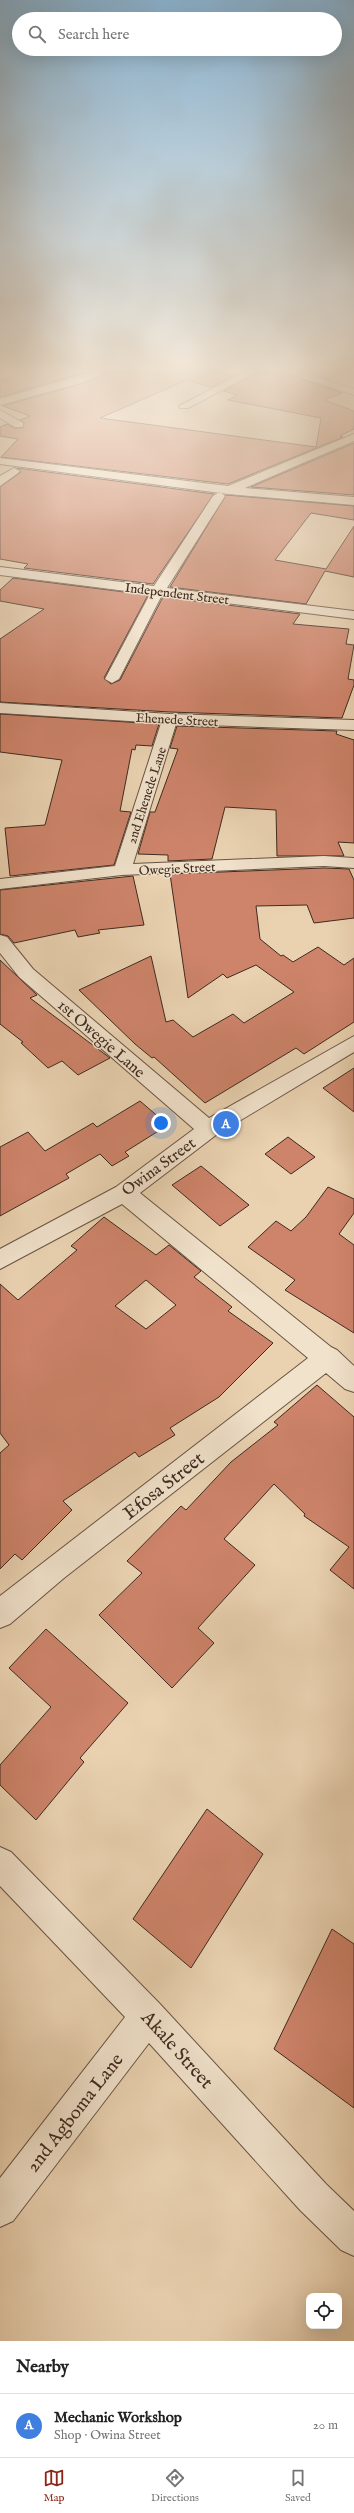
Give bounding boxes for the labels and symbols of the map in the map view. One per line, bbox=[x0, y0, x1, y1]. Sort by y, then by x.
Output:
street label: Independent Street bbox=[124, 580, 230, 609]
street label: Ehenede Street bbox=[135, 710, 219, 731]
street label: 2nd Ehenede Lane bbox=[124, 745, 171, 846]
street label: Owegie Street bbox=[138, 859, 216, 880]
street label: 1st Owegie Lane bbox=[53, 996, 149, 1083]
pin: A bbox=[213, 1109, 239, 1139]
your location bbox=[151, 1113, 171, 1133]
street label: Owina Street bbox=[118, 1134, 201, 1201]
street label: Efosa Street bbox=[119, 1447, 210, 1526]
street label: Akale Street bbox=[135, 2006, 218, 2095]
street label: 2nd Agboma Lane bbox=[22, 2049, 130, 2178]

